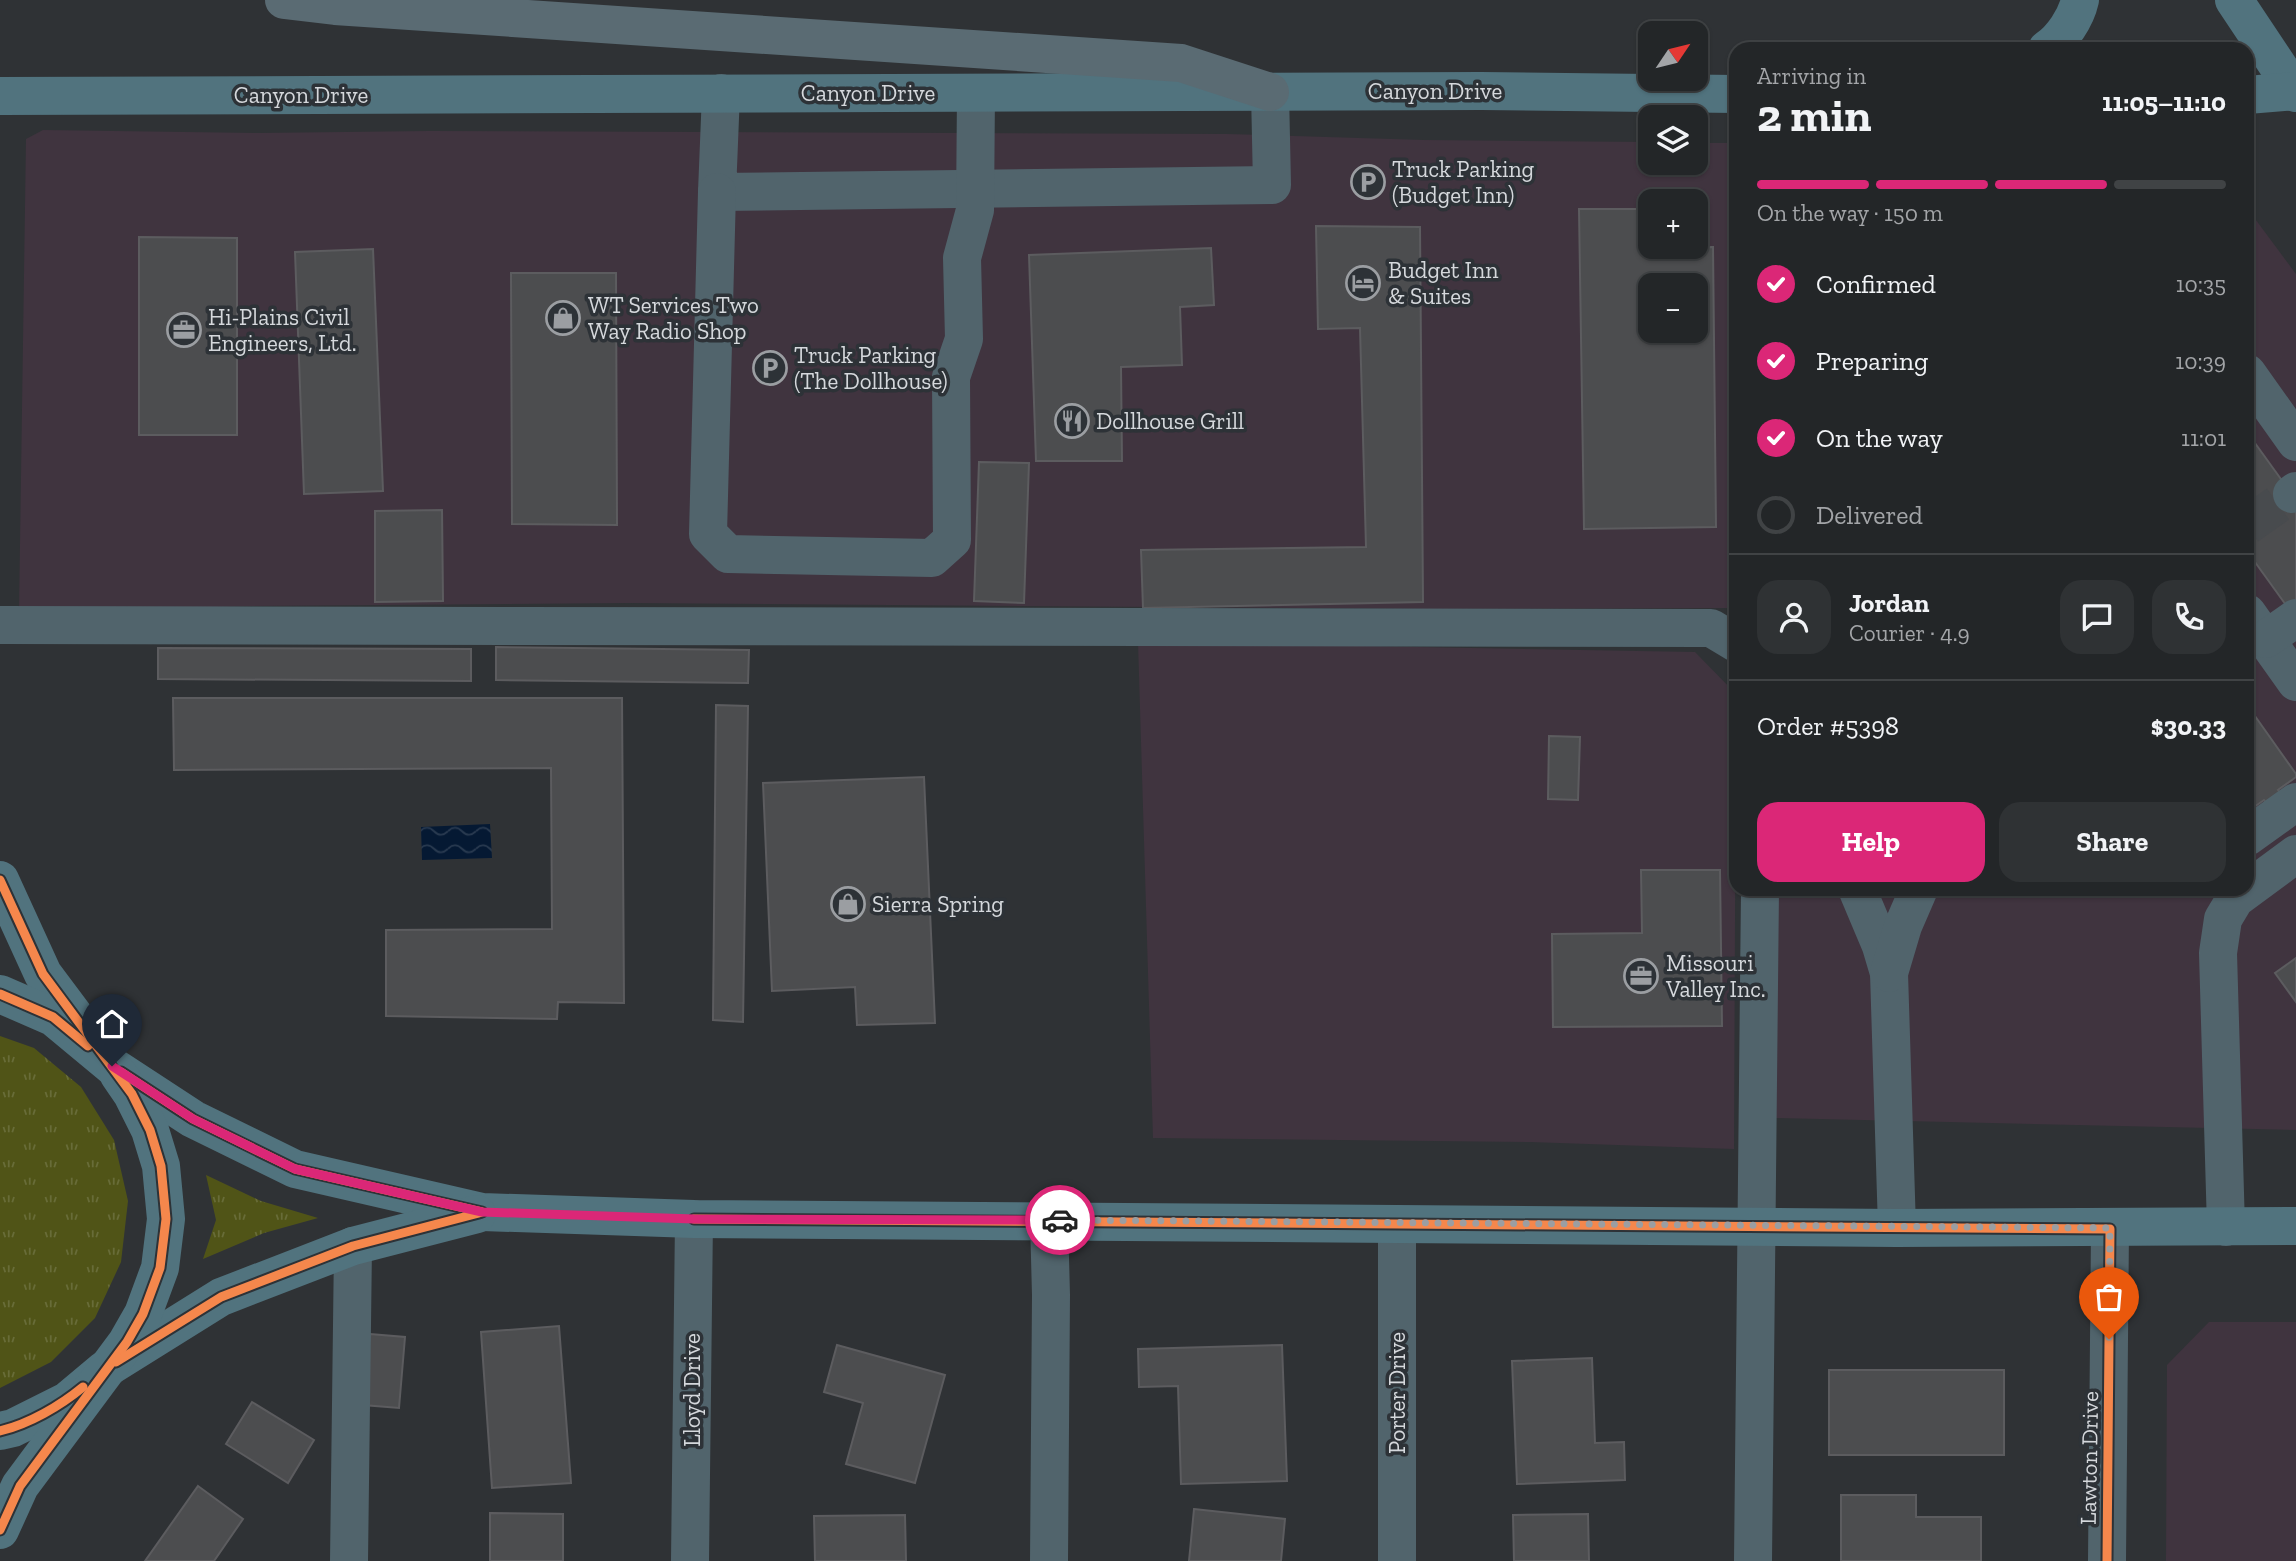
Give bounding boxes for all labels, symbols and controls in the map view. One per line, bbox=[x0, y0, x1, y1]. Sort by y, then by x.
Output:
north arrow bbox=[1638, 21, 1708, 91]
map controls bbox=[1638, 21, 1708, 343]
text: Arriving in bbox=[1757, 62, 1866, 90]
street label: Canyon Drive bbox=[1368, 77, 1502, 105]
street label: Canyon Drive bbox=[801, 79, 935, 107]
street label: Canyon Drive bbox=[234, 81, 368, 109]
text: 11:05–11:10 bbox=[2102, 86, 2226, 118]
text: 2 min bbox=[1757, 88, 1872, 143]
button: layers bbox=[1638, 105, 1708, 175]
place label: Truck Parking (Budget Inn) bbox=[1392, 155, 1535, 209]
parking icon: Truck Parking (Budget Inn) bbox=[1349, 163, 1387, 201]
button: + bbox=[1638, 189, 1708, 259]
text: On the way · 150 m bbox=[1757, 199, 1943, 227]
place label: Budget Inn & Suites bbox=[1388, 256, 1498, 310]
hotel icon: Budget Inn & Suites bbox=[1344, 264, 1382, 302]
icon: check bbox=[1757, 265, 1795, 303]
text: Confirmed bbox=[1816, 268, 1936, 300]
text: 10:35 bbox=[2176, 270, 2226, 298]
button: − bbox=[1638, 273, 1708, 343]
place label: WT Services Two Way Radio Shop bbox=[588, 291, 759, 345]
shop icon: WT Services Two Way Radio Shop bbox=[544, 299, 582, 337]
place label: Hi-Plains Civil Engineers, Ltd. bbox=[208, 303, 357, 357]
office icon: Hi-Plains Civil Engineers, Ltd. bbox=[165, 311, 203, 349]
place label: Truck Parking (The Dollhouse) bbox=[794, 341, 948, 395]
icon: check bbox=[1757, 342, 1795, 380]
text: Preparing bbox=[1816, 345, 1928, 377]
text: 10:39 bbox=[2175, 347, 2226, 375]
parking icon: Truck Parking (The Dollhouse) bbox=[751, 349, 789, 387]
restaurant icon: Dollhouse Grill bbox=[1053, 402, 1091, 440]
place label: Dollhouse Grill bbox=[1096, 407, 1244, 435]
icon: check bbox=[1757, 419, 1795, 457]
text: On the way bbox=[1816, 422, 1943, 454]
text: 11:01 bbox=[2181, 424, 2226, 452]
text: Delivered bbox=[1816, 499, 1923, 531]
button: person bbox=[1757, 580, 1831, 654]
button: chat bbox=[2060, 580, 2134, 654]
button: phone bbox=[2152, 580, 2226, 654]
text: Jordan bbox=[1849, 587, 1929, 619]
text: Courier · 4.9 bbox=[1849, 619, 1970, 647]
text: Order #5398 bbox=[1757, 710, 1899, 742]
text: $30.33 bbox=[2151, 710, 2226, 742]
button: Help bbox=[1757, 802, 1985, 882]
button: Share bbox=[1999, 802, 2226, 882]
shop icon: Sierra Spring bbox=[829, 885, 867, 923]
place label: Sierra Spring bbox=[872, 890, 1004, 918]
place label: Missouri Valley Inc. bbox=[1665, 949, 1766, 1003]
office icon: Missouri Valley Inc. bbox=[1622, 957, 1660, 995]
pin bbox=[82, 994, 142, 1066]
icon: home bbox=[93, 1005, 131, 1043]
courier bbox=[1025, 1185, 1095, 1255]
icon: car bbox=[1041, 1201, 1079, 1239]
pin bbox=[2079, 1267, 2139, 1339]
icon: bag bbox=[2090, 1278, 2128, 1316]
street label: Porter Drive bbox=[1383, 1332, 1411, 1454]
street label: Lloyd Drive bbox=[678, 1333, 706, 1447]
street label: Lawton Drive bbox=[2074, 1391, 2104, 1525]

